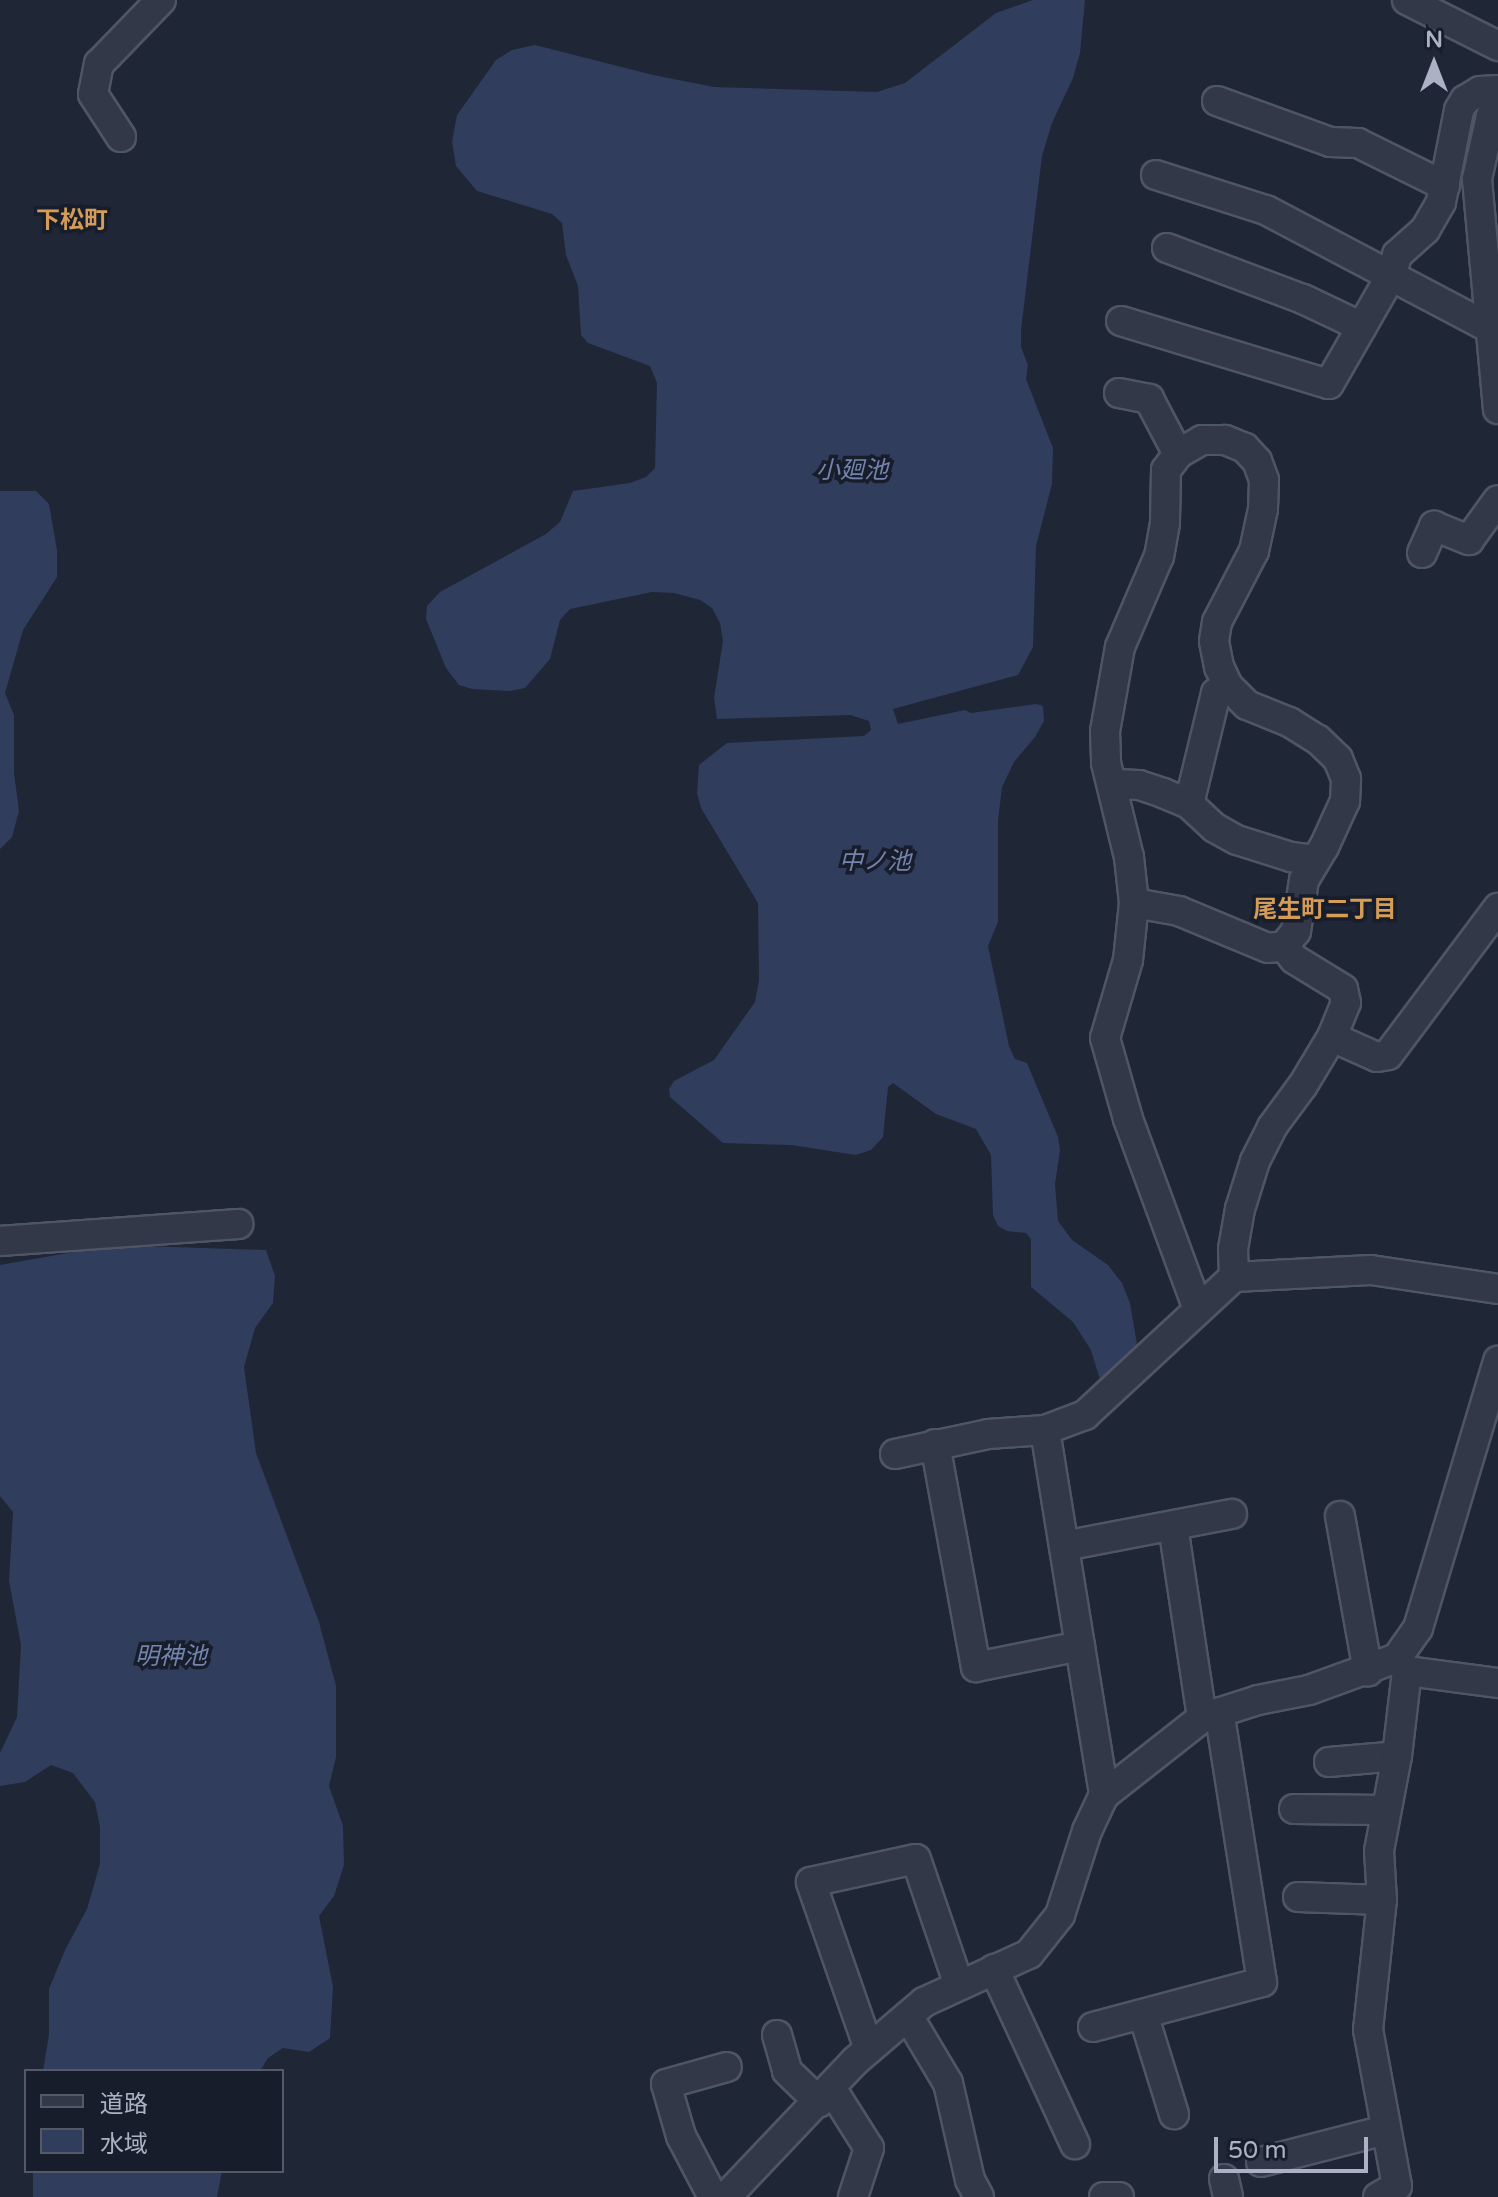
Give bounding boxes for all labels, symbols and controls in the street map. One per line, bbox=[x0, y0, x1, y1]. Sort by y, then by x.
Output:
north arrow bbox=[1394, 24, 1474, 104]
text: N bbox=[1425, 27, 1443, 53]
district label: 下松町 bbox=[36, 207, 108, 235]
water label: 小廻池 bbox=[816, 457, 888, 485]
water label: 中ノ池 bbox=[839, 848, 911, 876]
district label: 尾生町二丁目 bbox=[1253, 896, 1397, 924]
water label: 明神池 bbox=[135, 1643, 207, 1671]
legend bbox=[24, 2069, 284, 2173]
text: 道路 bbox=[100, 2090, 148, 2119]
scale bar bbox=[1218, 2121, 1372, 2171]
text: 水域 bbox=[100, 2130, 148, 2159]
text: 50 m bbox=[1228, 2136, 1286, 2165]

